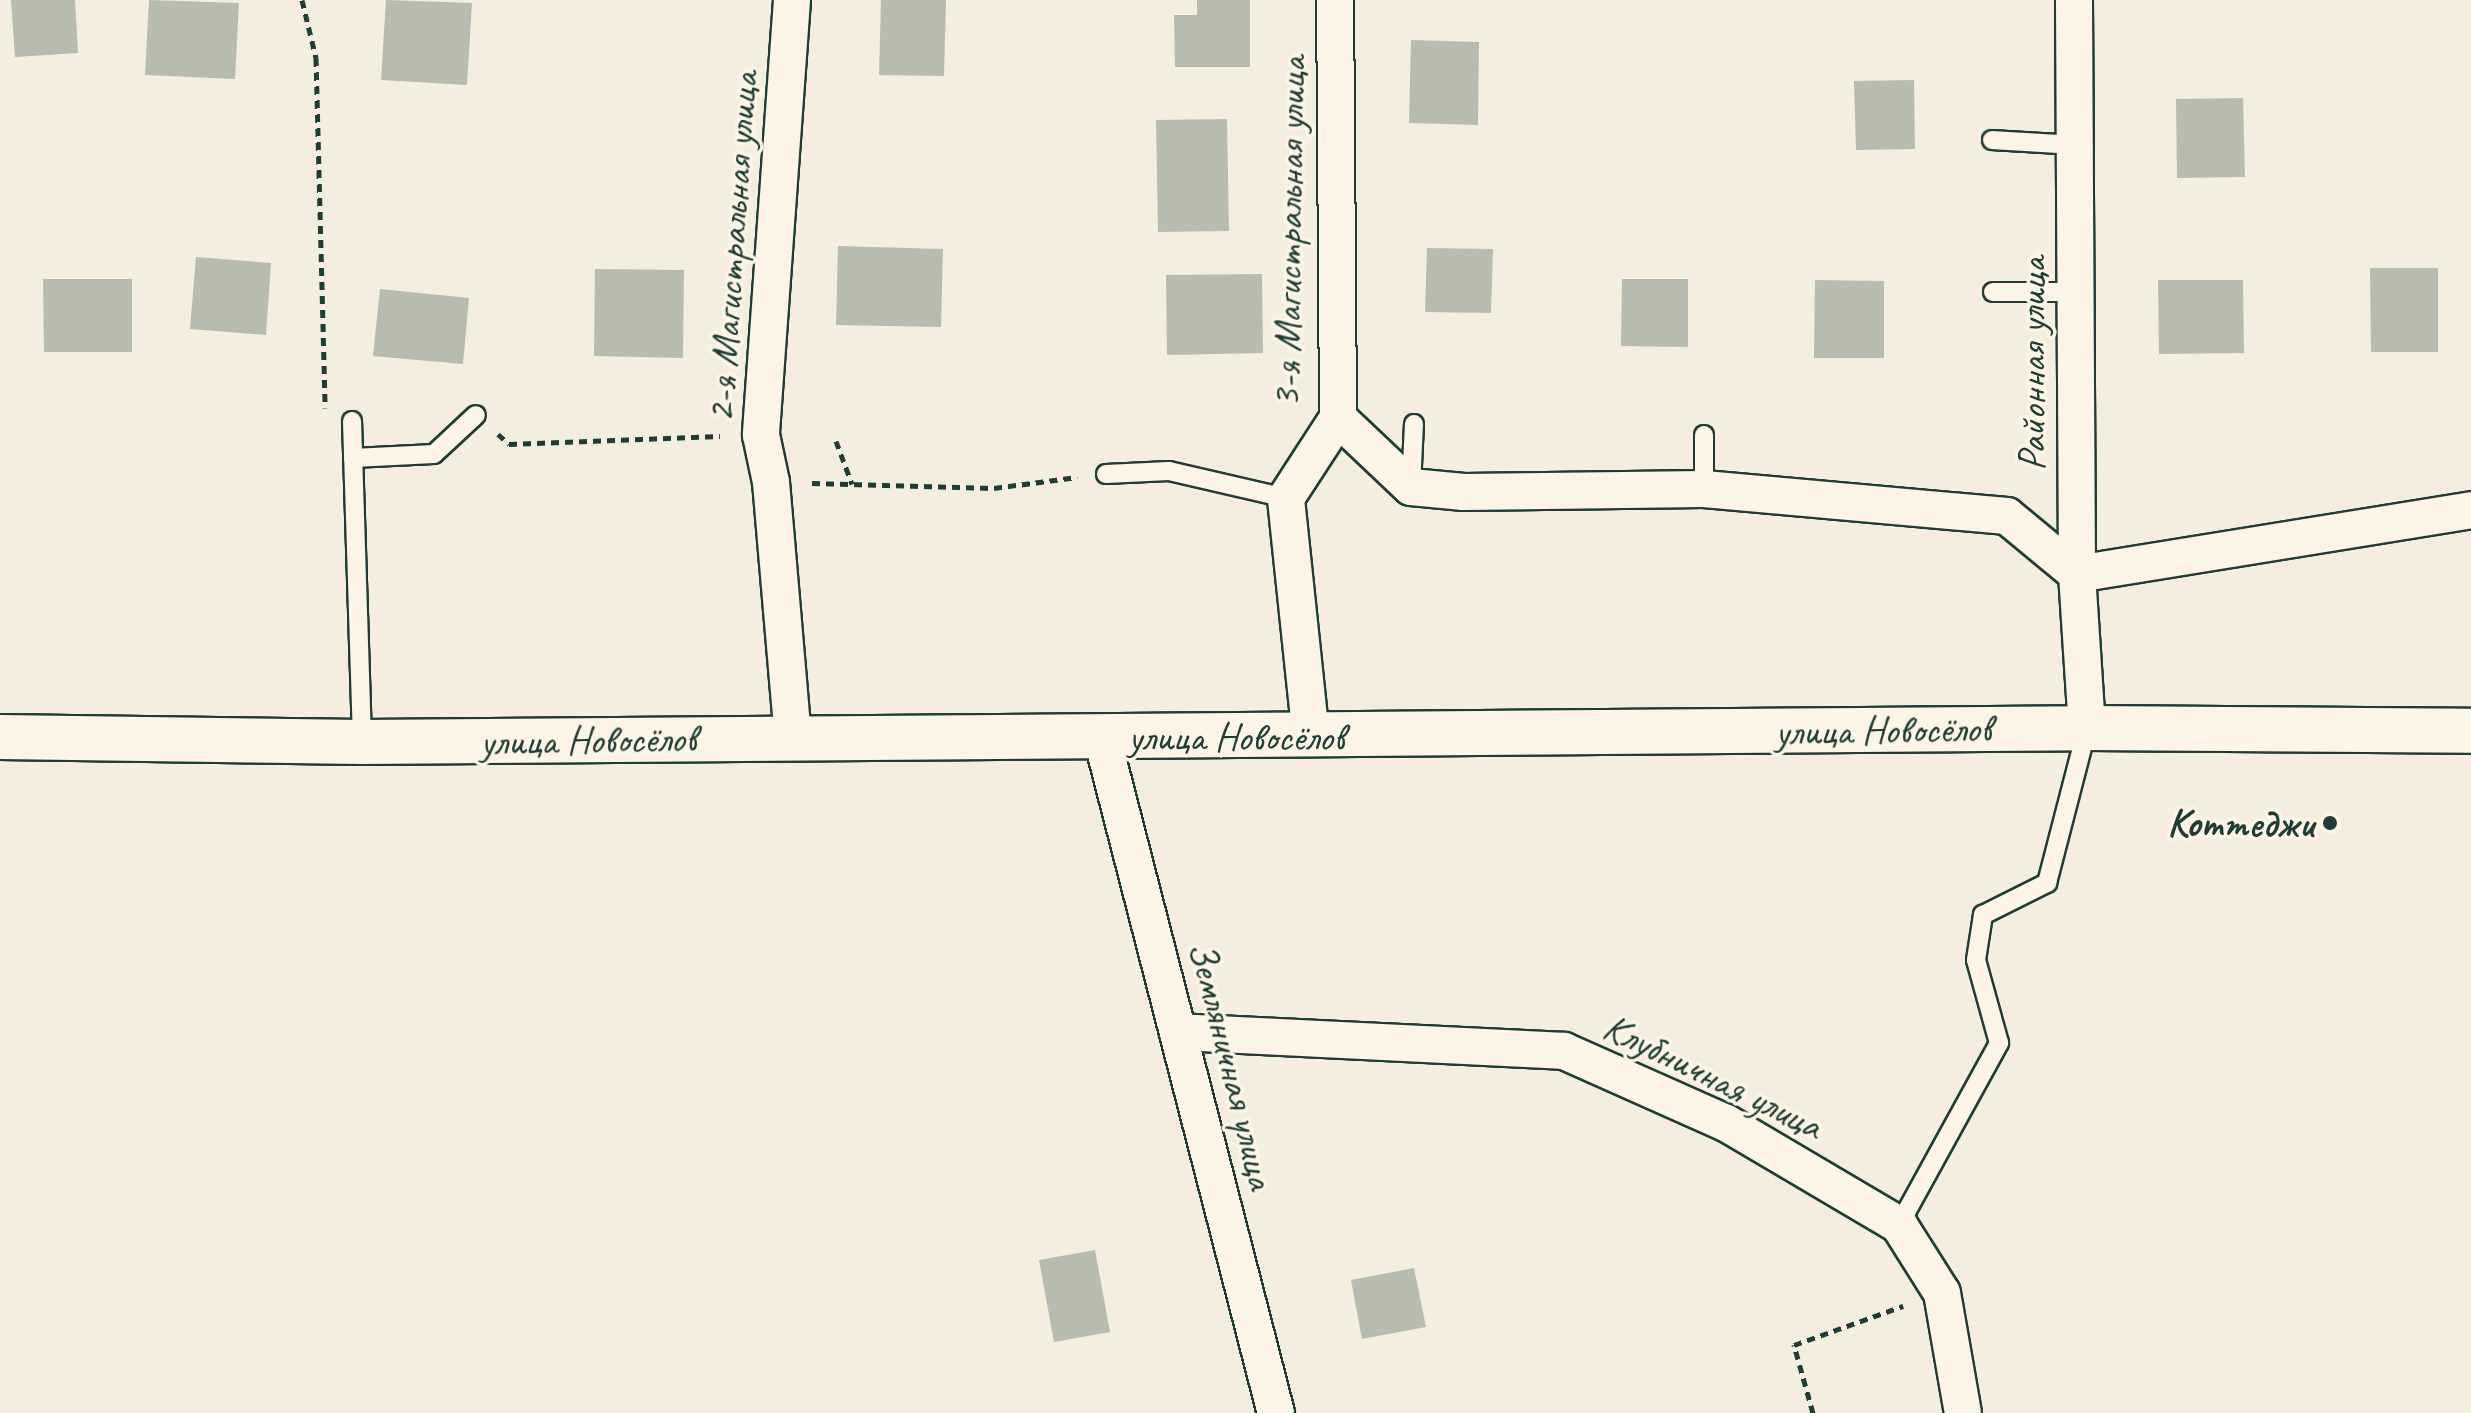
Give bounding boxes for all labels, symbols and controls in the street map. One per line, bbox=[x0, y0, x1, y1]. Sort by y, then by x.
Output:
street label: 3-я Магистральная улица bbox=[1262, 54, 1316, 410]
street label: 2-я Магистральная улица bbox=[696, 68, 768, 426]
street label: Районная улица bbox=[2008, 257, 2056, 471]
street label: улица Новосёлов bbox=[1775, 704, 1991, 756]
street label: улица Новосёлов bbox=[1128, 713, 1344, 761]
street label: улица Новосёлов bbox=[480, 714, 696, 766]
place label: Коттеджи bbox=[2167, 799, 2314, 847]
marker: Коттеджи bbox=[2321, 814, 2339, 832]
street label: Земляничная улица bbox=[1178, 935, 1286, 1195]
street label: Клубничная улица bbox=[1595, 1002, 1831, 1150]

